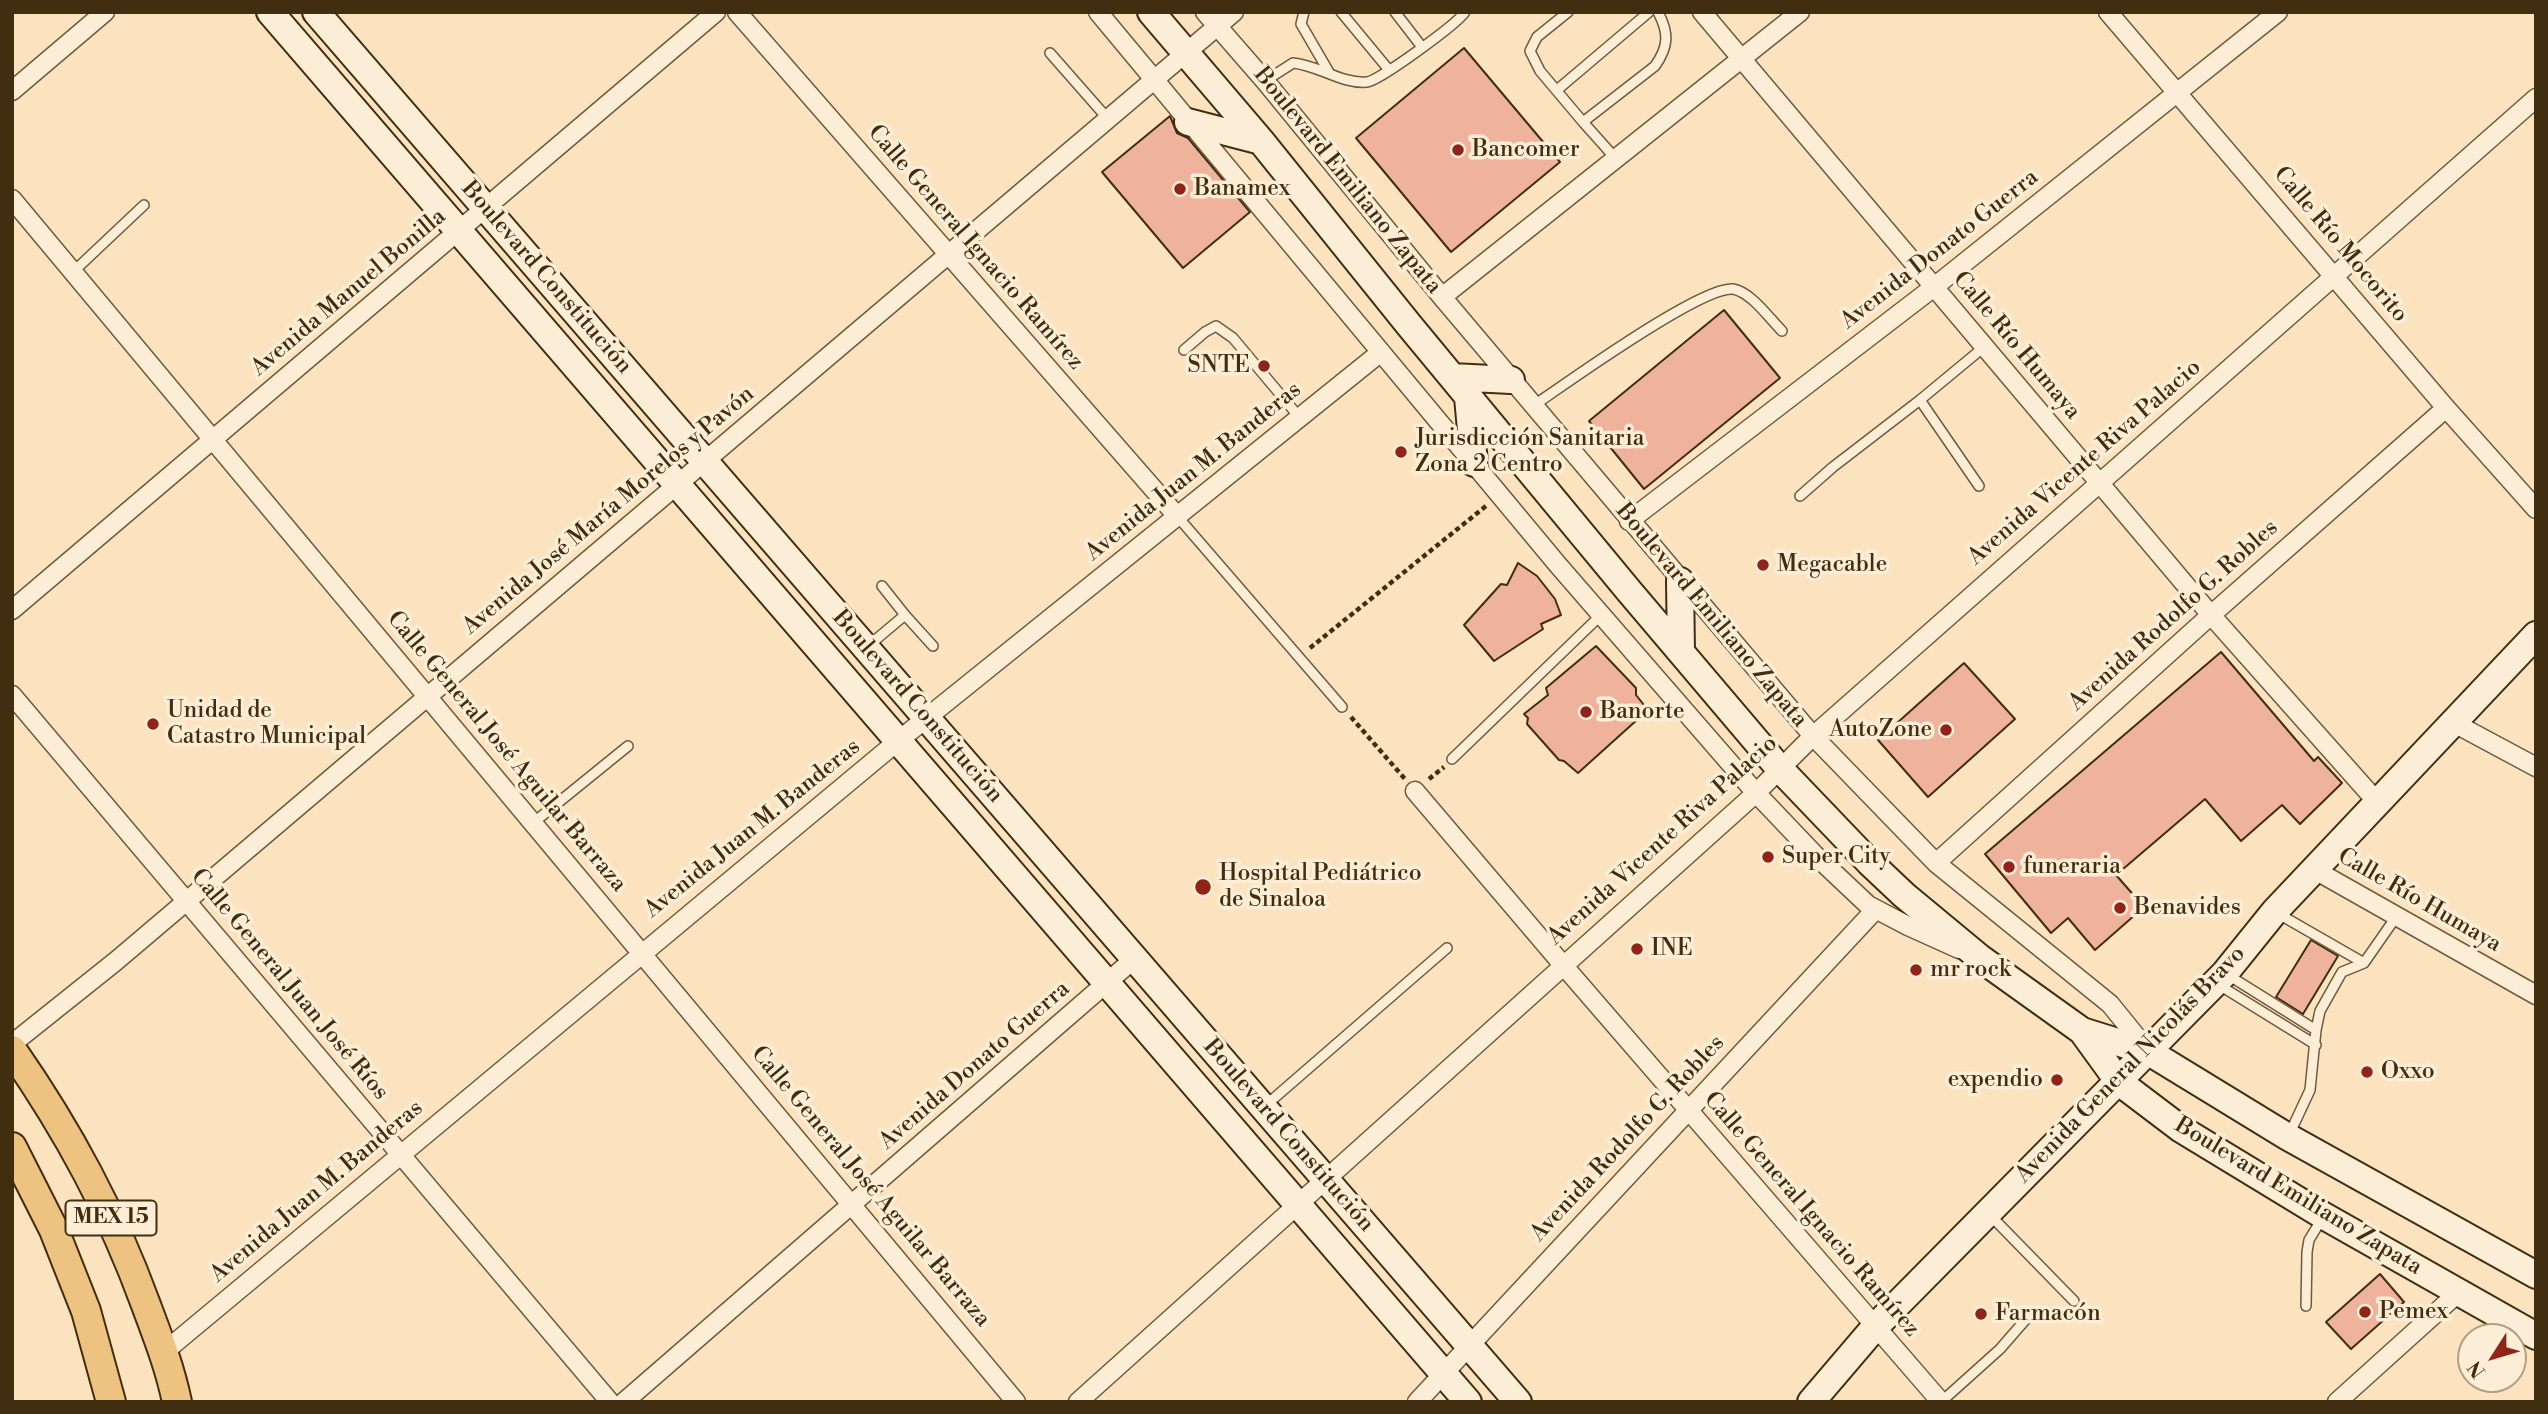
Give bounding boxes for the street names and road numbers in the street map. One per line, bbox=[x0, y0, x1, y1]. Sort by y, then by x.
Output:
street label: Boulevard Emiliano Zapata bbox=[1247, 62, 1447, 300]
street label: Calle General Ignacio Ramírez bbox=[861, 120, 1089, 376]
street label: Calle Río Mocorito bbox=[2267, 161, 2413, 329]
street label: Avenida Donato Guerra bbox=[1836, 164, 2044, 336]
street label: Boulevard Constitución bbox=[455, 176, 637, 380]
street label: Avenida Manuel Bonilla bbox=[246, 203, 452, 383]
street label: Calle Río Humaya bbox=[1946, 266, 2086, 426]
street label: Avenida Vicente Riva Palacio bbox=[1963, 354, 2207, 572]
street label: Avenida Juan M. Banderas bbox=[1081, 377, 1307, 567]
street label: Avenida José María Morelos y Pavón bbox=[458, 381, 760, 641]
street label: Boulevard Emiliano Zapata bbox=[1609, 498, 1813, 734]
street label: Avenida Rodolfo G. Robles bbox=[2064, 515, 2284, 717]
street label: Boulevard Constitución bbox=[826, 605, 1008, 809]
street label: Calle General José Aguilar Barraza bbox=[380, 606, 632, 898]
street label: Avenida Vicente Riva Palacio bbox=[1542, 730, 1784, 952]
street label: Avenida Juan M. Banderas bbox=[640, 734, 866, 924]
street label: Calle Río Humaya bbox=[2332, 843, 2506, 959]
street label: Calle General Juan José Ríos bbox=[184, 864, 394, 1106]
street label: Avenida General Nicolás Bravo bbox=[2010, 941, 2252, 1189]
street label: Avenida Donato Guerra bbox=[874, 976, 1076, 1156]
street label: Avenida Rodolfo G. Robles bbox=[1525, 1030, 1731, 1248]
street label: Boulevard Constitución bbox=[1197, 1034, 1379, 1238]
street label: Calle General José Aguilar Barraza bbox=[744, 1041, 996, 1333]
street label: Calle General Ignacio Ramírez bbox=[1697, 1087, 1925, 1343]
street label: Avenida Juan M. Banderas bbox=[205, 1095, 429, 1289]
street label: Boulevard Emiliano Zapata bbox=[2169, 1112, 2427, 1282]
road number: MEX 15 bbox=[66, 1200, 156, 1236]

